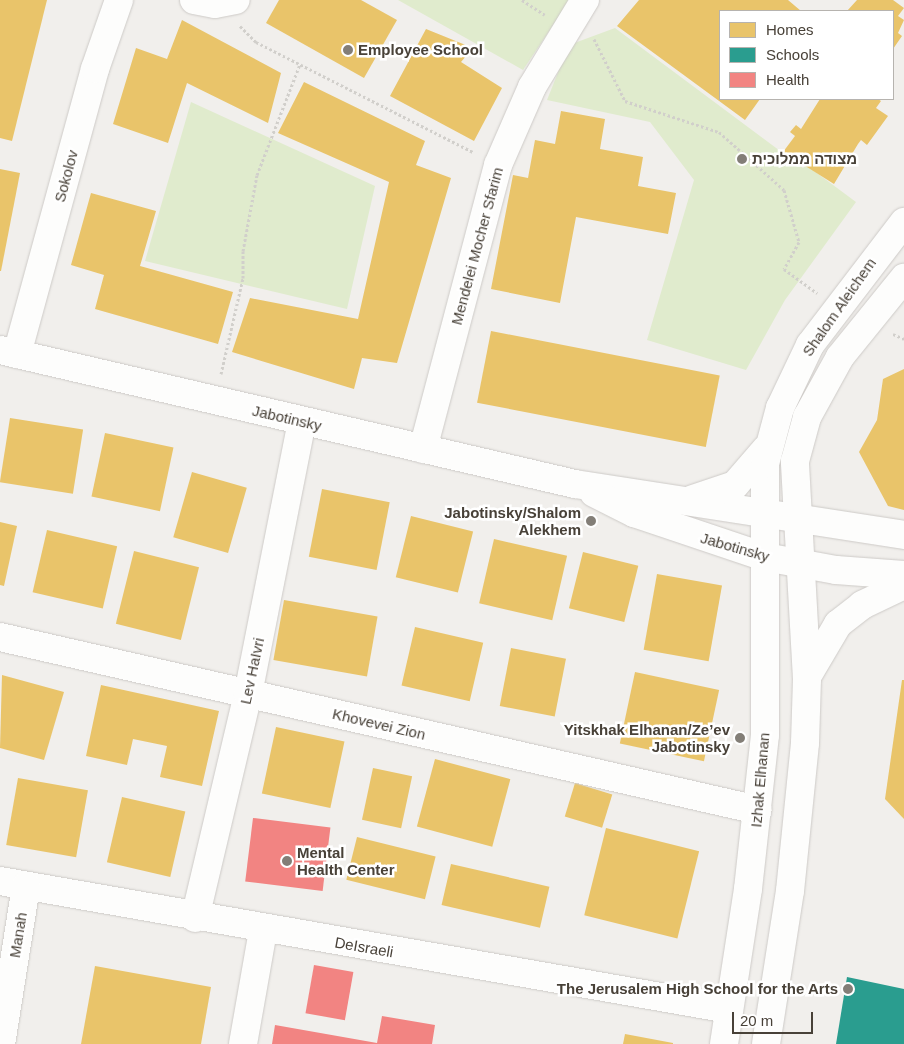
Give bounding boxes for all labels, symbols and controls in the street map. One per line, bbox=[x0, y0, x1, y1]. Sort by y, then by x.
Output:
legend bbox=[719, 10, 894, 100]
text: Homes bbox=[766, 21, 814, 38]
place label: Employee School bbox=[358, 41, 483, 59]
marker: Employee School bbox=[342, 44, 354, 56]
text: Schools bbox=[766, 46, 819, 63]
text: Health bbox=[766, 71, 809, 88]
street label: Sokolov bbox=[50, 148, 82, 204]
place label: מצודה ממלוכית bbox=[752, 150, 857, 168]
marker: מצודה ממלוכית bbox=[736, 153, 748, 165]
street label: Mendelei Mocher Sfarim bbox=[447, 165, 507, 327]
street label: Shalom Aleichem bbox=[798, 254, 880, 360]
street label: Jabotinsky bbox=[250, 401, 324, 435]
place label: Jabotinsky/Shalom Alekhem bbox=[444, 503, 581, 538]
marker: Jabotinsky/Shalom Alekhem bbox=[585, 515, 597, 527]
street label: Jabotinsky bbox=[698, 529, 772, 565]
street label: Lev HaIvri bbox=[236, 636, 268, 706]
street label: Khovevei Zion bbox=[331, 705, 427, 743]
place label: Yitskhak Elhanan/Ze’ev Jabotinsky bbox=[564, 720, 730, 755]
marker: Yitskhak Elhanan/Ze’ev Jabotinsky bbox=[734, 732, 746, 744]
street label: Izhak Elhanan bbox=[747, 732, 773, 828]
place label: Mental Health Center bbox=[297, 843, 395, 878]
marker: Mental Health Center bbox=[281, 855, 293, 867]
street label: Manah bbox=[6, 911, 30, 959]
street label: DeIsraeli bbox=[333, 933, 395, 961]
place label: The Jerusalem High School for the Arts bbox=[556, 980, 838, 998]
marker: The Jerusalem High School for the Arts bbox=[842, 983, 854, 995]
scale bar bbox=[734, 1002, 815, 1034]
text: 20 m bbox=[740, 1012, 773, 1029]

